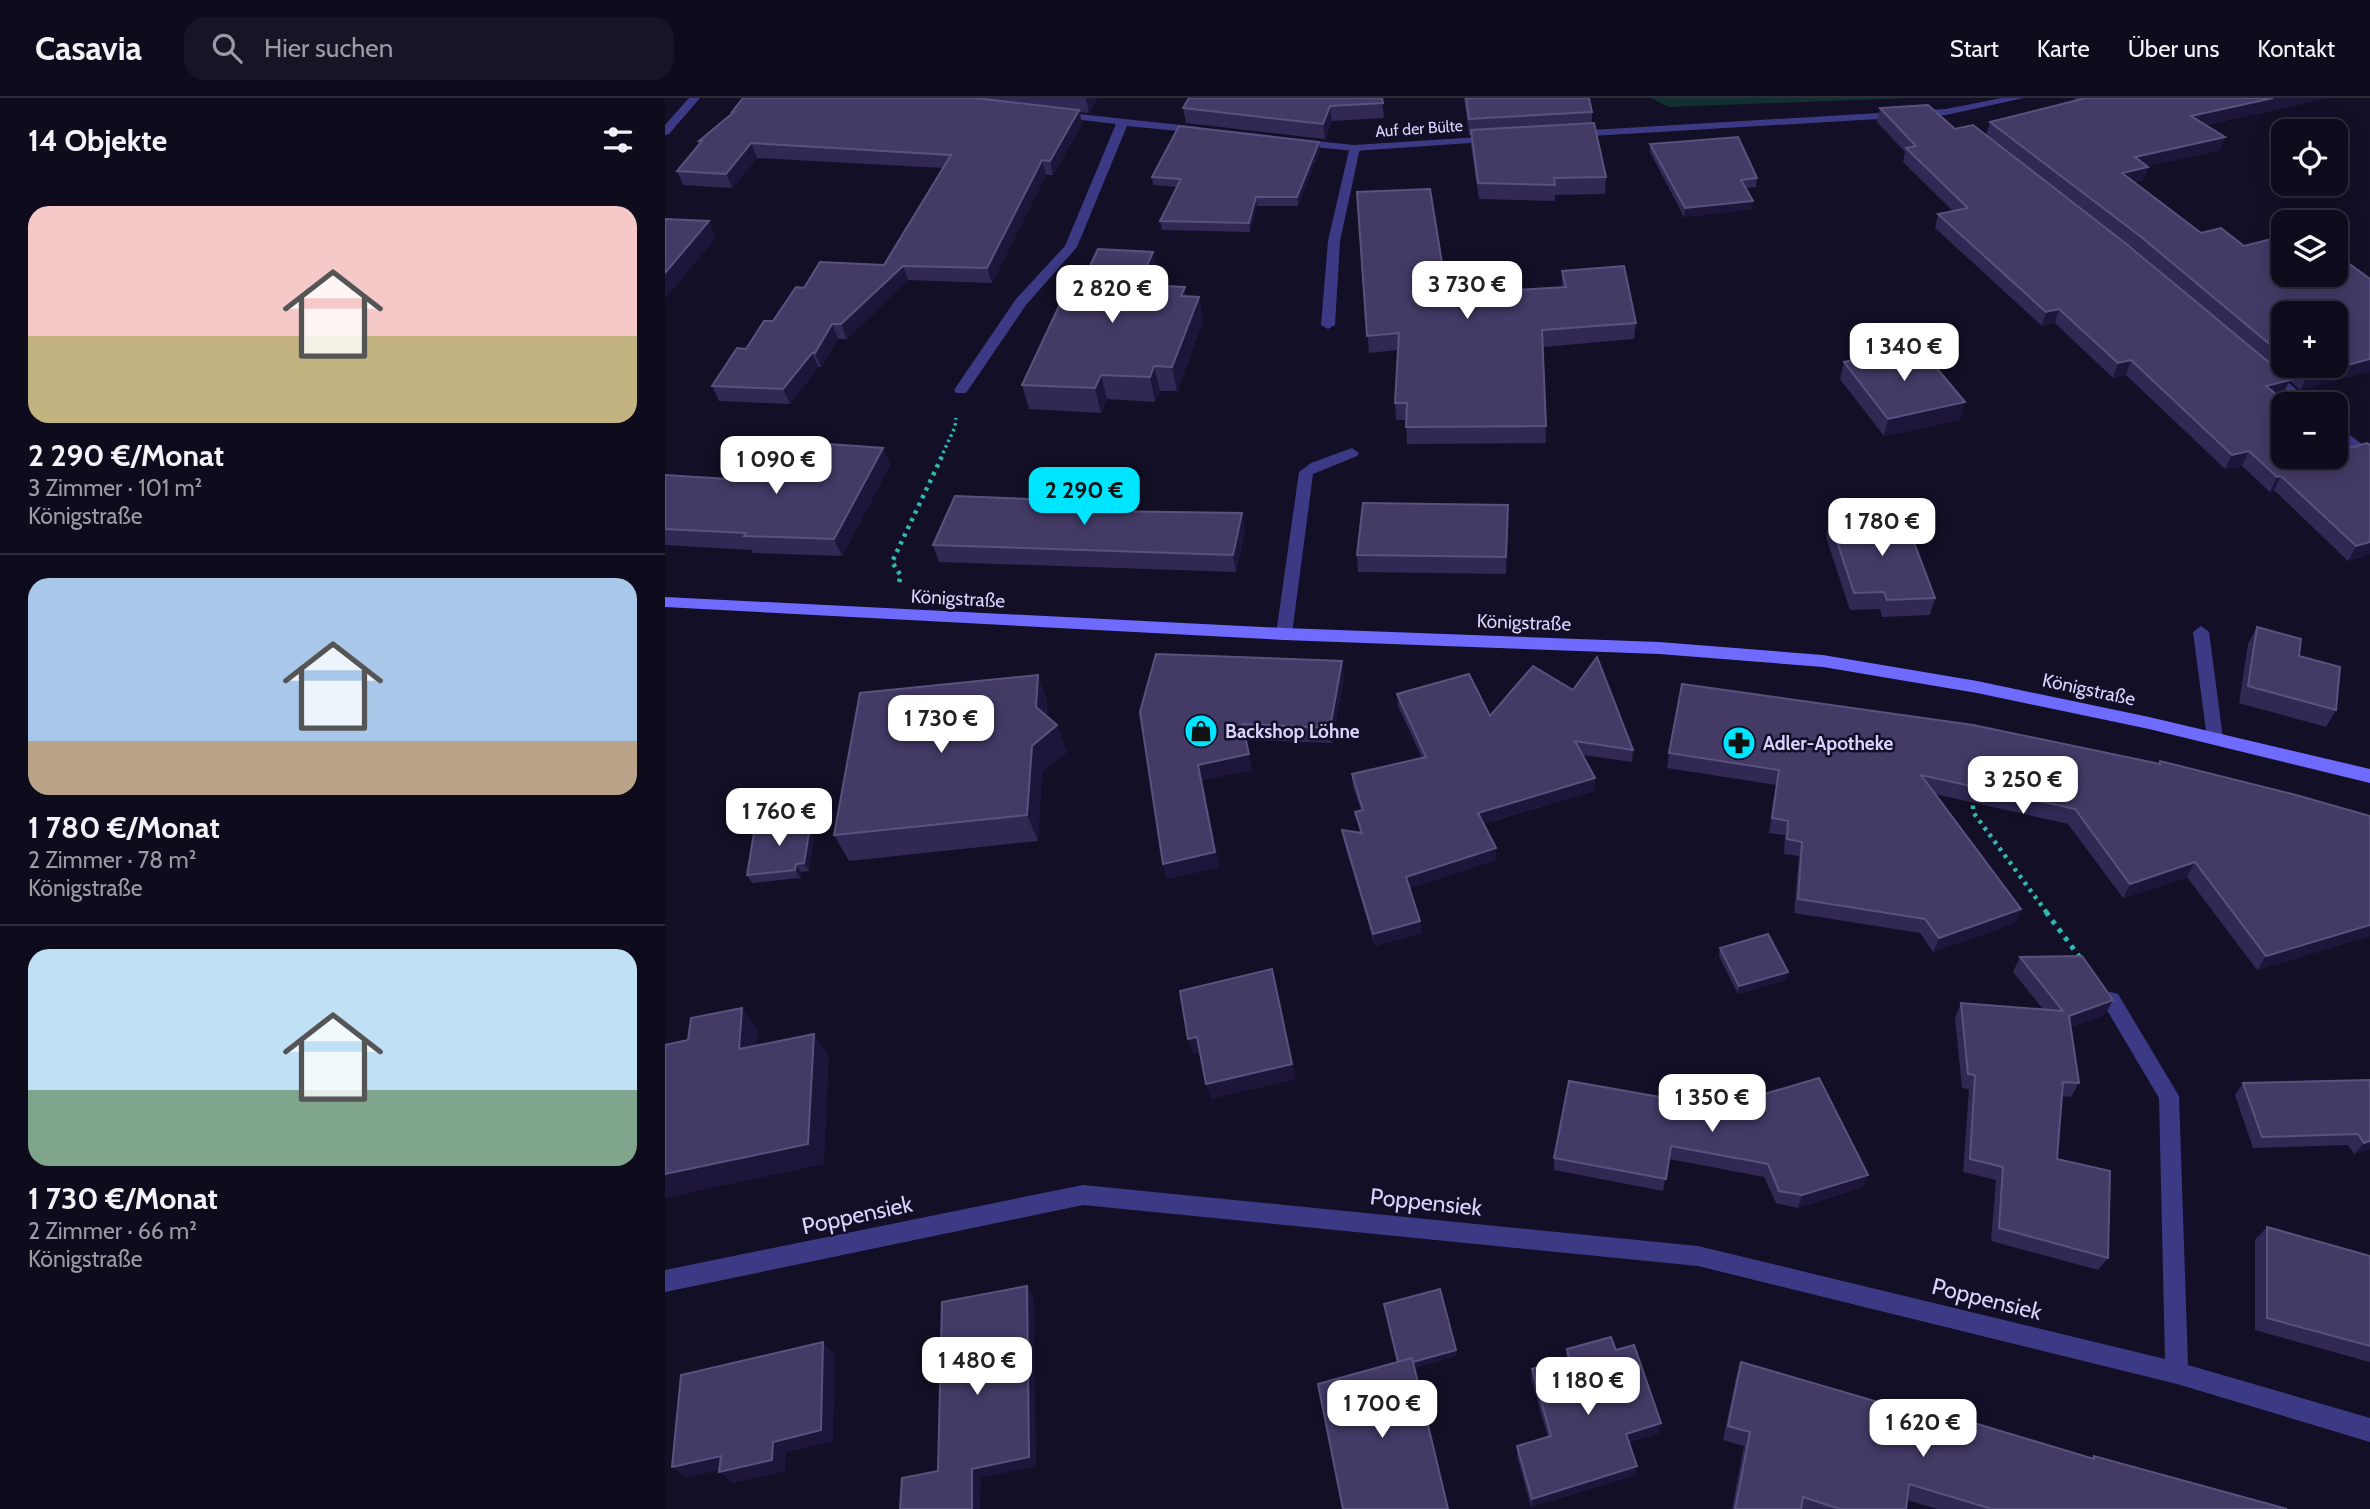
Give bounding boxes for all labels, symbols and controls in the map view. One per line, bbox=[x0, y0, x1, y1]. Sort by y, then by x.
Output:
search box bbox=[184, 17, 674, 80]
text: Casavia bbox=[35, 28, 142, 68]
icon: search bbox=[208, 29, 246, 67]
text: Hier suchen bbox=[264, 32, 393, 64]
text: Start bbox=[1950, 34, 1999, 63]
text: Karte bbox=[2037, 34, 2090, 63]
text: Über uns bbox=[2128, 34, 2219, 63]
text: Kontakt bbox=[2257, 34, 2335, 63]
street label: Auf der Bülte bbox=[1375, 116, 1463, 141]
map controls bbox=[2271, 119, 2348, 469]
button: locate bbox=[2271, 119, 2348, 196]
icon: filters bbox=[599, 121, 637, 159]
text: 14 Objekte bbox=[28, 122, 167, 159]
button: layers bbox=[2271, 210, 2348, 287]
icon: home bbox=[270, 251, 396, 377]
pin: 3 730 € bbox=[1402, 262, 1532, 321]
pin: 2 820 € bbox=[1047, 266, 1177, 325]
text: 3 730 € bbox=[1428, 270, 1506, 298]
text: 2 820 € bbox=[1072, 274, 1152, 302]
button: + bbox=[2271, 301, 2348, 378]
pin: 1 340 € bbox=[1839, 324, 1969, 383]
text: 1 340 € bbox=[1866, 332, 1942, 360]
button: − bbox=[2271, 392, 2348, 469]
pin: 1 090 € bbox=[711, 436, 841, 496]
text: 2 290 €/Monat bbox=[28, 437, 224, 474]
text: 1 090 € bbox=[737, 445, 815, 473]
pin: 2 290 € bbox=[1019, 468, 1149, 527]
text: 3 Zimmer · 101 m² bbox=[28, 474, 202, 502]
text: 2 290 € bbox=[1045, 476, 1123, 504]
pin: 1 780 € bbox=[1817, 498, 1947, 558]
text: Königstraße bbox=[28, 502, 142, 530]
text: 1 780 € bbox=[1844, 507, 1920, 535]
street label: Königstraße bbox=[910, 585, 1006, 612]
street label: Königstraße bbox=[1476, 609, 1572, 636]
icon: home bbox=[270, 623, 396, 749]
street label: Königstraße bbox=[2040, 668, 2138, 711]
pin: 1 730 € bbox=[876, 696, 1006, 755]
text: 1 730 € bbox=[904, 704, 978, 732]
shop icon: Backshop Löhne bbox=[1182, 712, 1220, 750]
place label: Backshop Löhne bbox=[1225, 720, 1360, 743]
pharmacy icon: Adler-Apotheke bbox=[1720, 724, 1758, 762]
place label: Adler-Apotheke bbox=[1763, 732, 1893, 755]
pin: 3 250 € bbox=[1958, 756, 2088, 816]
text: 3 250 € bbox=[1984, 765, 2062, 793]
pin: 1 760 € bbox=[714, 788, 844, 848]
text: 1 760 € bbox=[742, 797, 816, 825]
text: 1 780 €/Monat bbox=[28, 809, 220, 846]
text: 2 Zimmer · 78 m² bbox=[28, 846, 196, 874]
text: Königstraße bbox=[28, 874, 142, 902]
icon: home bbox=[270, 994, 396, 1120]
pin: 1 350 € bbox=[1647, 1074, 1777, 1134]
text: 1 350 € bbox=[1675, 1083, 1749, 1111]
text: 1 730 €/Monat bbox=[28, 1180, 218, 1217]
street label: Poppensiek bbox=[1369, 1182, 1484, 1222]
street label: Poppensiek bbox=[799, 1189, 915, 1240]
text: 2 Zimmer · 66 m² bbox=[28, 1217, 197, 1245]
text: Königstraße bbox=[28, 1245, 142, 1273]
street label: Poppensiek bbox=[1929, 1272, 2046, 1326]
pin: 1 480 € bbox=[912, 1338, 1042, 1397]
text: 1 480 € bbox=[938, 1346, 1016, 1374]
pin: 1 180 € bbox=[1523, 1358, 1653, 1417]
text: 1 180 € bbox=[1552, 1366, 1624, 1394]
pin: 1 700 € bbox=[1317, 1380, 1447, 1440]
text: 1 700 € bbox=[1343, 1389, 1421, 1417]
pin: 1 620 € bbox=[1858, 1400, 1988, 1459]
text: 1 620 € bbox=[1886, 1408, 1960, 1436]

